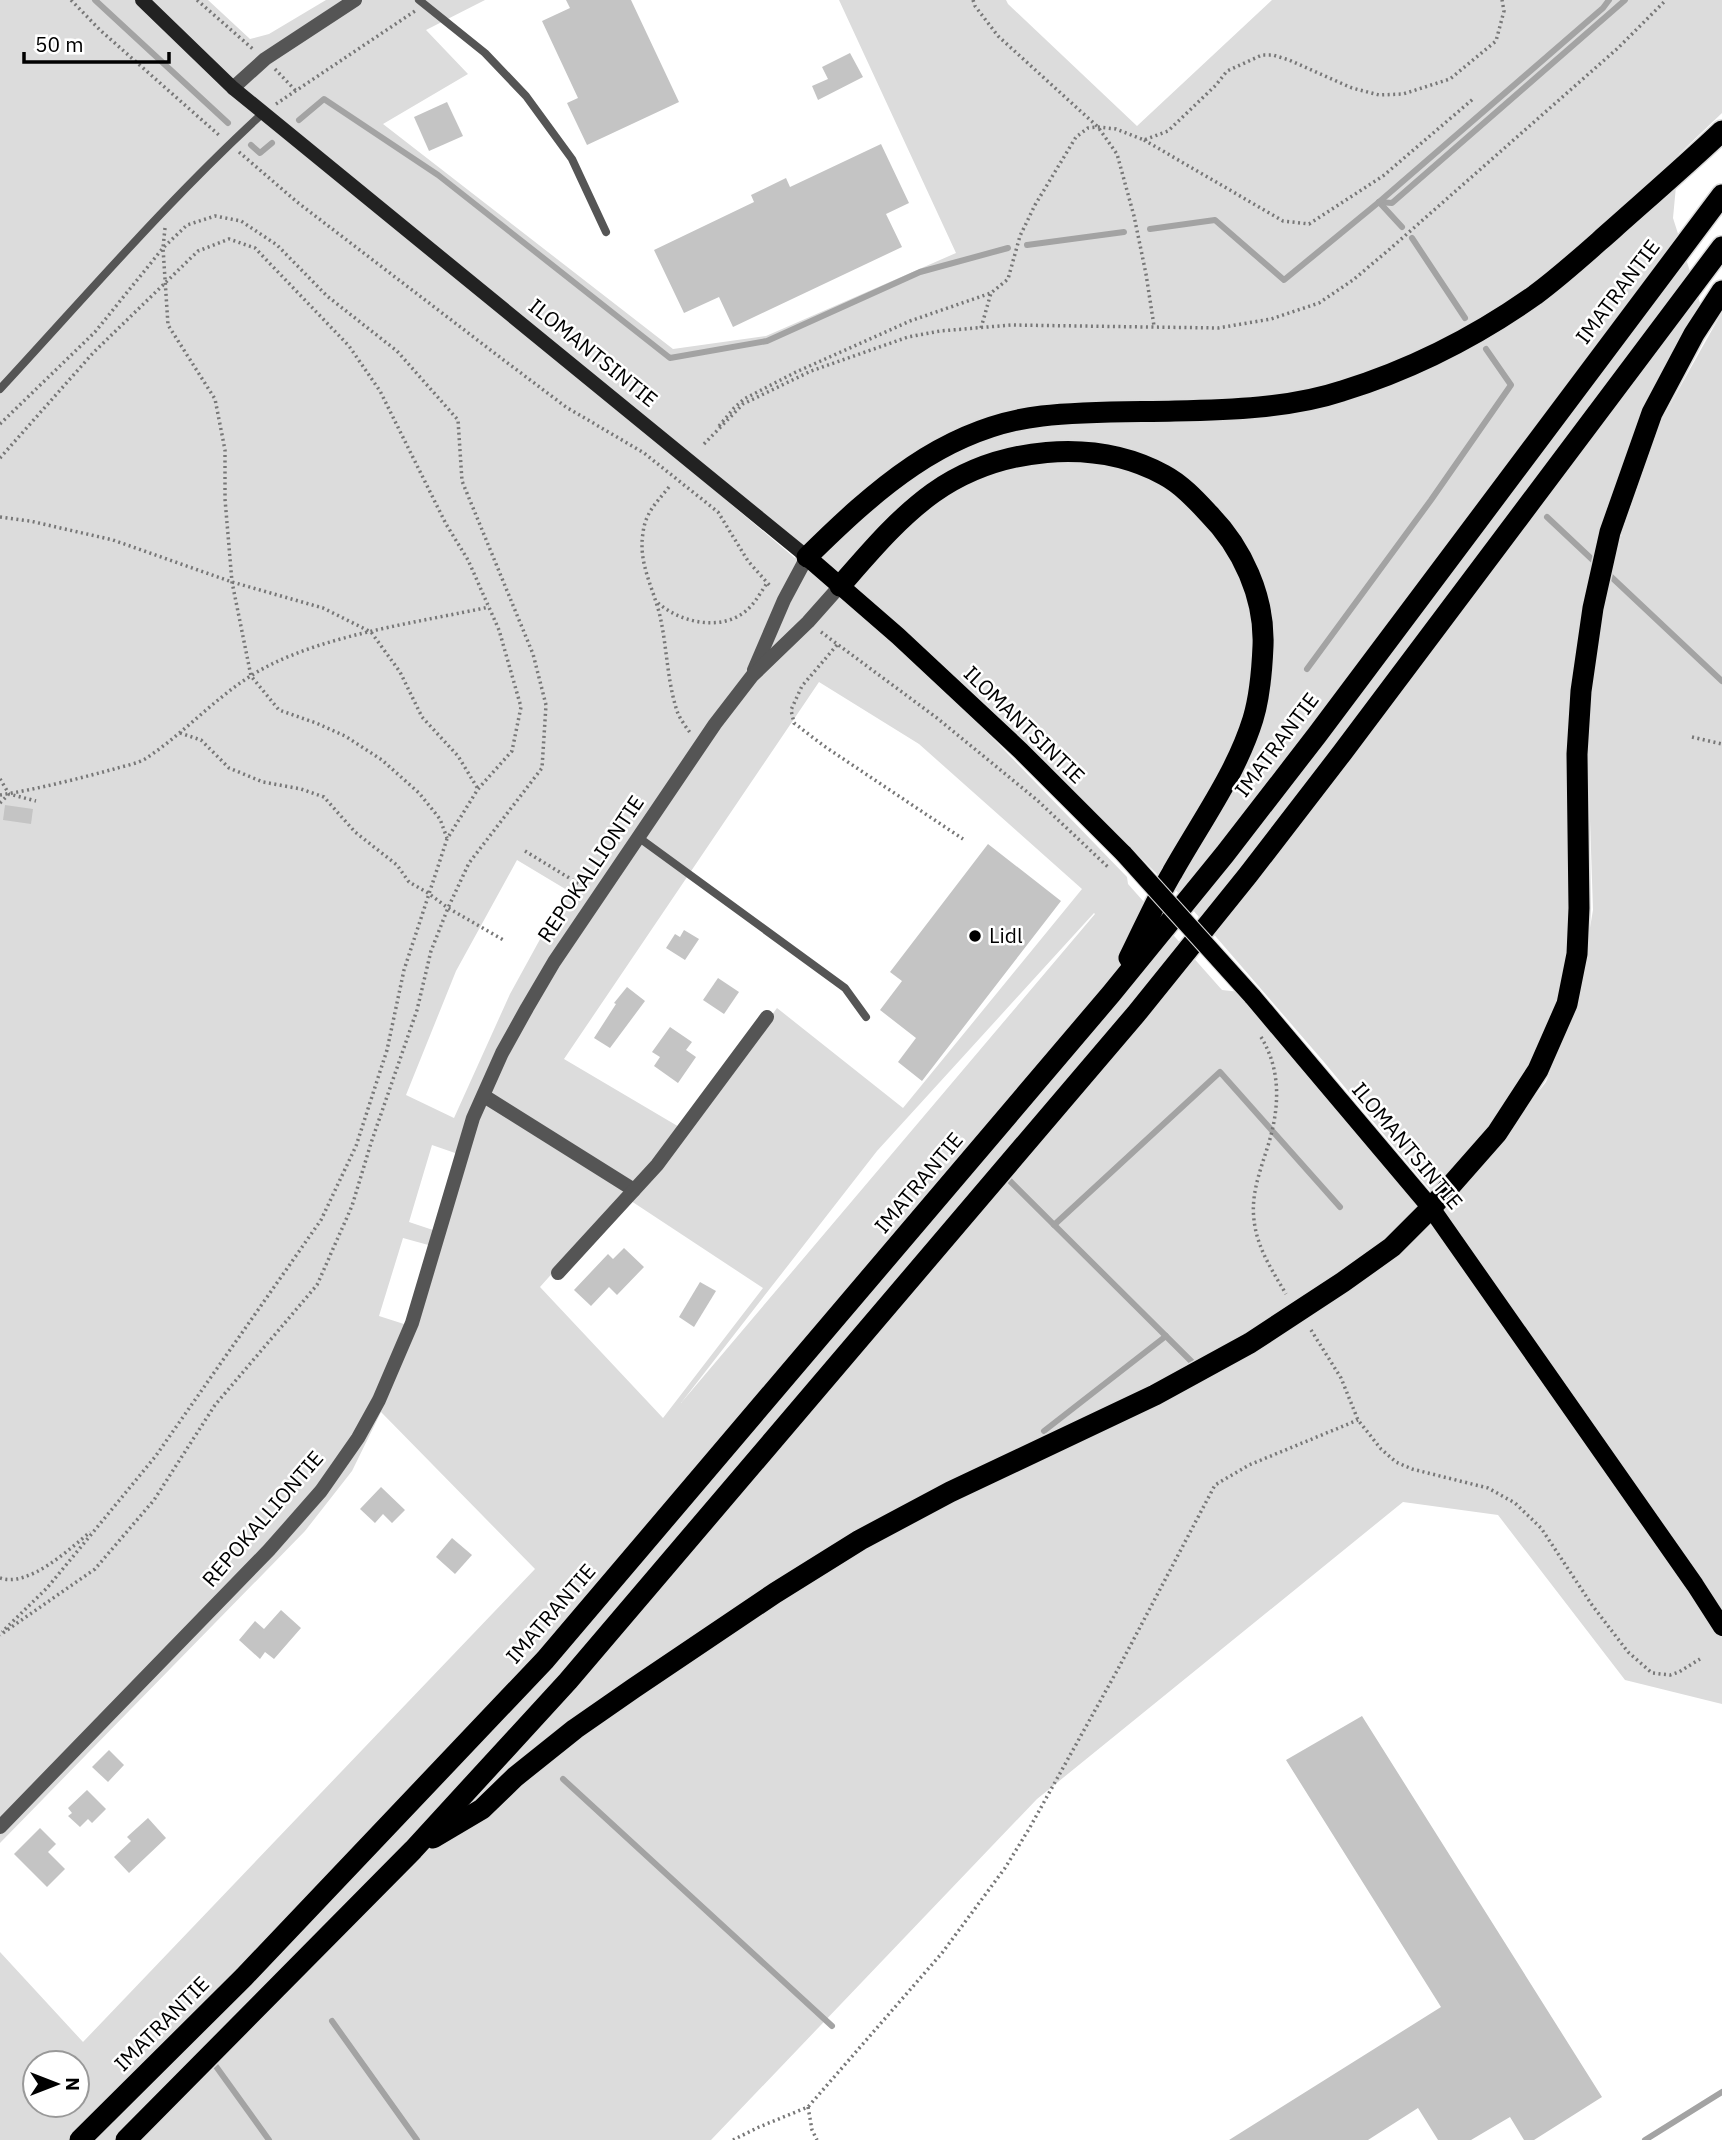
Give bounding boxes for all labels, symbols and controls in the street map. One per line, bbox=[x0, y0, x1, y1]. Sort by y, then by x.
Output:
scale bar bbox=[24, 21, 170, 65]
text: 50 m bbox=[35, 30, 84, 58]
street label: IMATRANTIE bbox=[1569, 234, 1666, 349]
street label: ILOMANTSINTIE bbox=[523, 292, 664, 413]
street label: ILOMANTSINTIE bbox=[958, 659, 1091, 789]
street label: IMATRANTIE bbox=[1228, 687, 1325, 802]
street label: REPOKALLIONTIE bbox=[531, 789, 650, 947]
place label: Lidl bbox=[989, 921, 1023, 949]
marker: Lidl bbox=[967, 928, 983, 944]
street label: ILOMANTSINTIE bbox=[1346, 1076, 1469, 1215]
street label: IMATRANTIE bbox=[868, 1126, 969, 1239]
street label: REPOKALLIONTIE bbox=[195, 1444, 329, 1592]
street label: IMATRANTIE bbox=[499, 1557, 601, 1669]
street label: IMATRANTIE bbox=[108, 1970, 215, 2077]
north arrow bbox=[21, 2049, 91, 2119]
text: N bbox=[61, 2077, 85, 2091]

